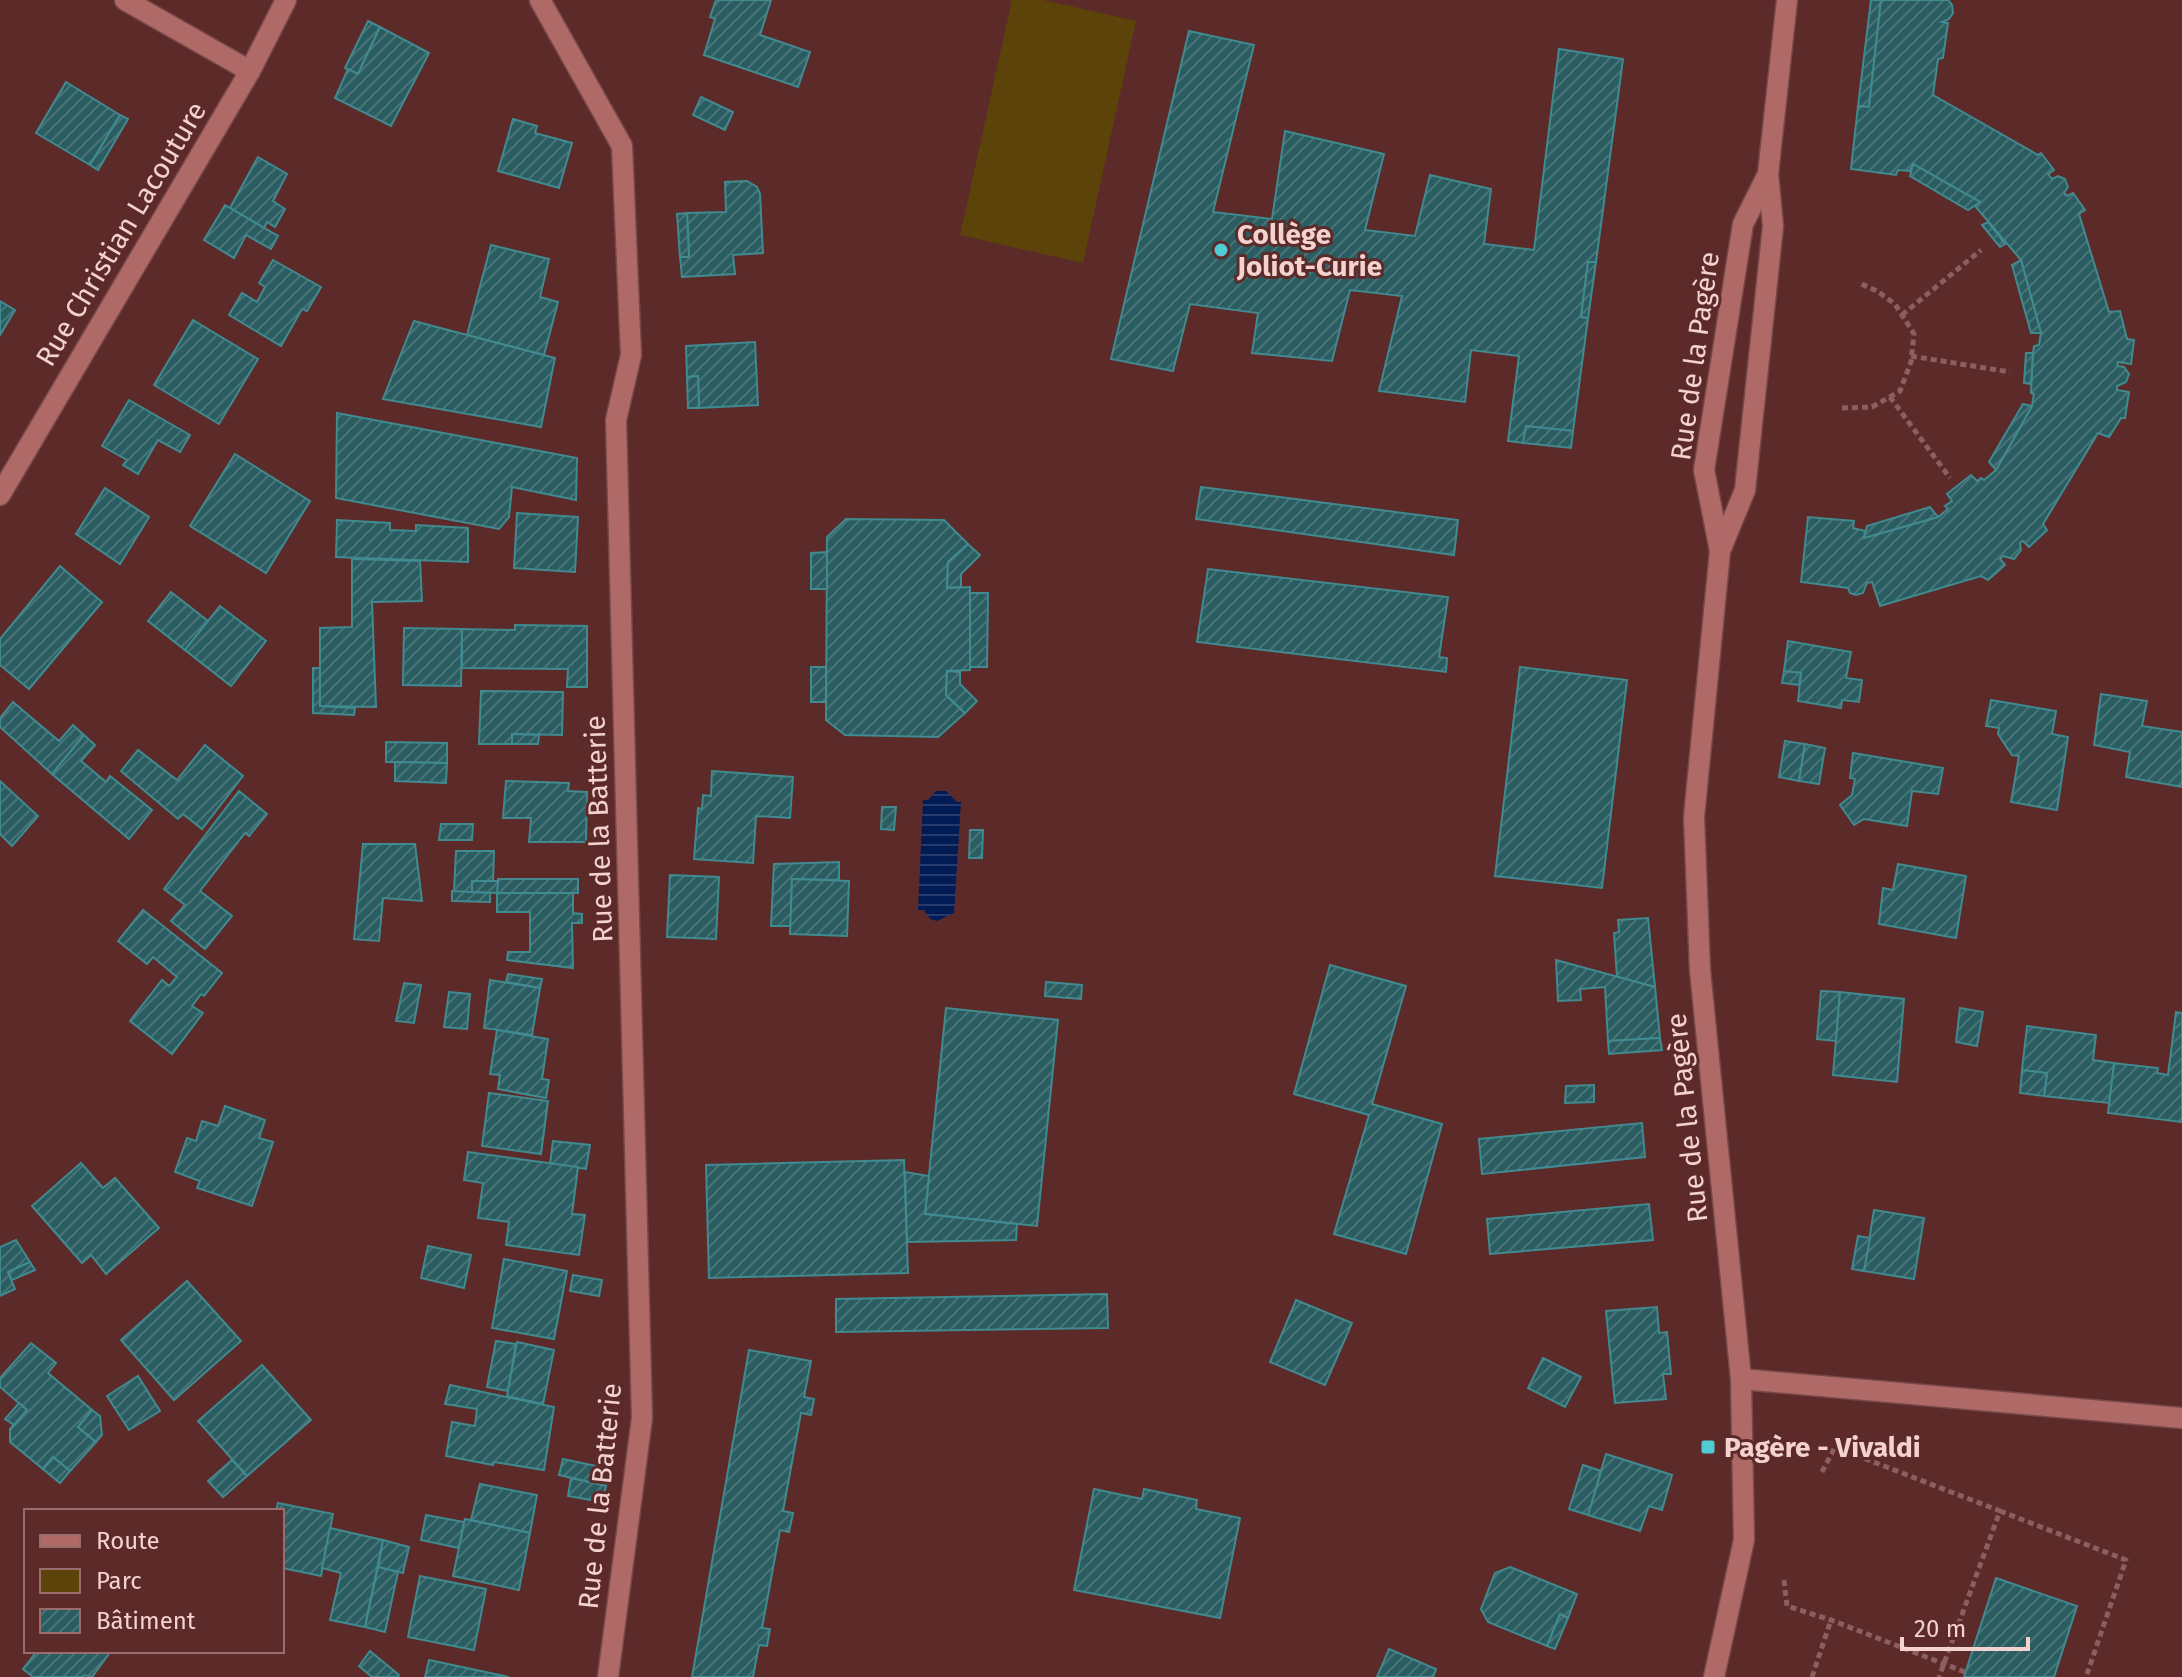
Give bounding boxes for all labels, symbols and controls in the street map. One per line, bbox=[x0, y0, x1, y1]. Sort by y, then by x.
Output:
street label: Rue Christian Lacouture bbox=[29, 96, 213, 372]
place label: Collège Joliot-Curie bbox=[1236, 218, 1382, 283]
marker: Collège Joliot-Curie bbox=[1212, 241, 1230, 259]
street label: Rue de la Pagère bbox=[1664, 250, 1726, 462]
street label: Rue de la Batterie bbox=[579, 715, 619, 943]
street label: Rue de la Pagère bbox=[1660, 1012, 1714, 1224]
street label: Rue de la Batterie bbox=[572, 1381, 628, 1611]
place label: Pagère - Vivaldi bbox=[1724, 1431, 1921, 1464]
marker: Pagère - Vivaldi bbox=[1699, 1438, 1717, 1456]
legend bbox=[24, 1509, 284, 1653]
text: Route bbox=[96, 1527, 160, 1555]
text: Parc bbox=[96, 1567, 142, 1595]
scale bar bbox=[1902, 1601, 2028, 1651]
text: Bâtiment bbox=[96, 1607, 196, 1635]
text: 20 m bbox=[1914, 1615, 1966, 1643]

